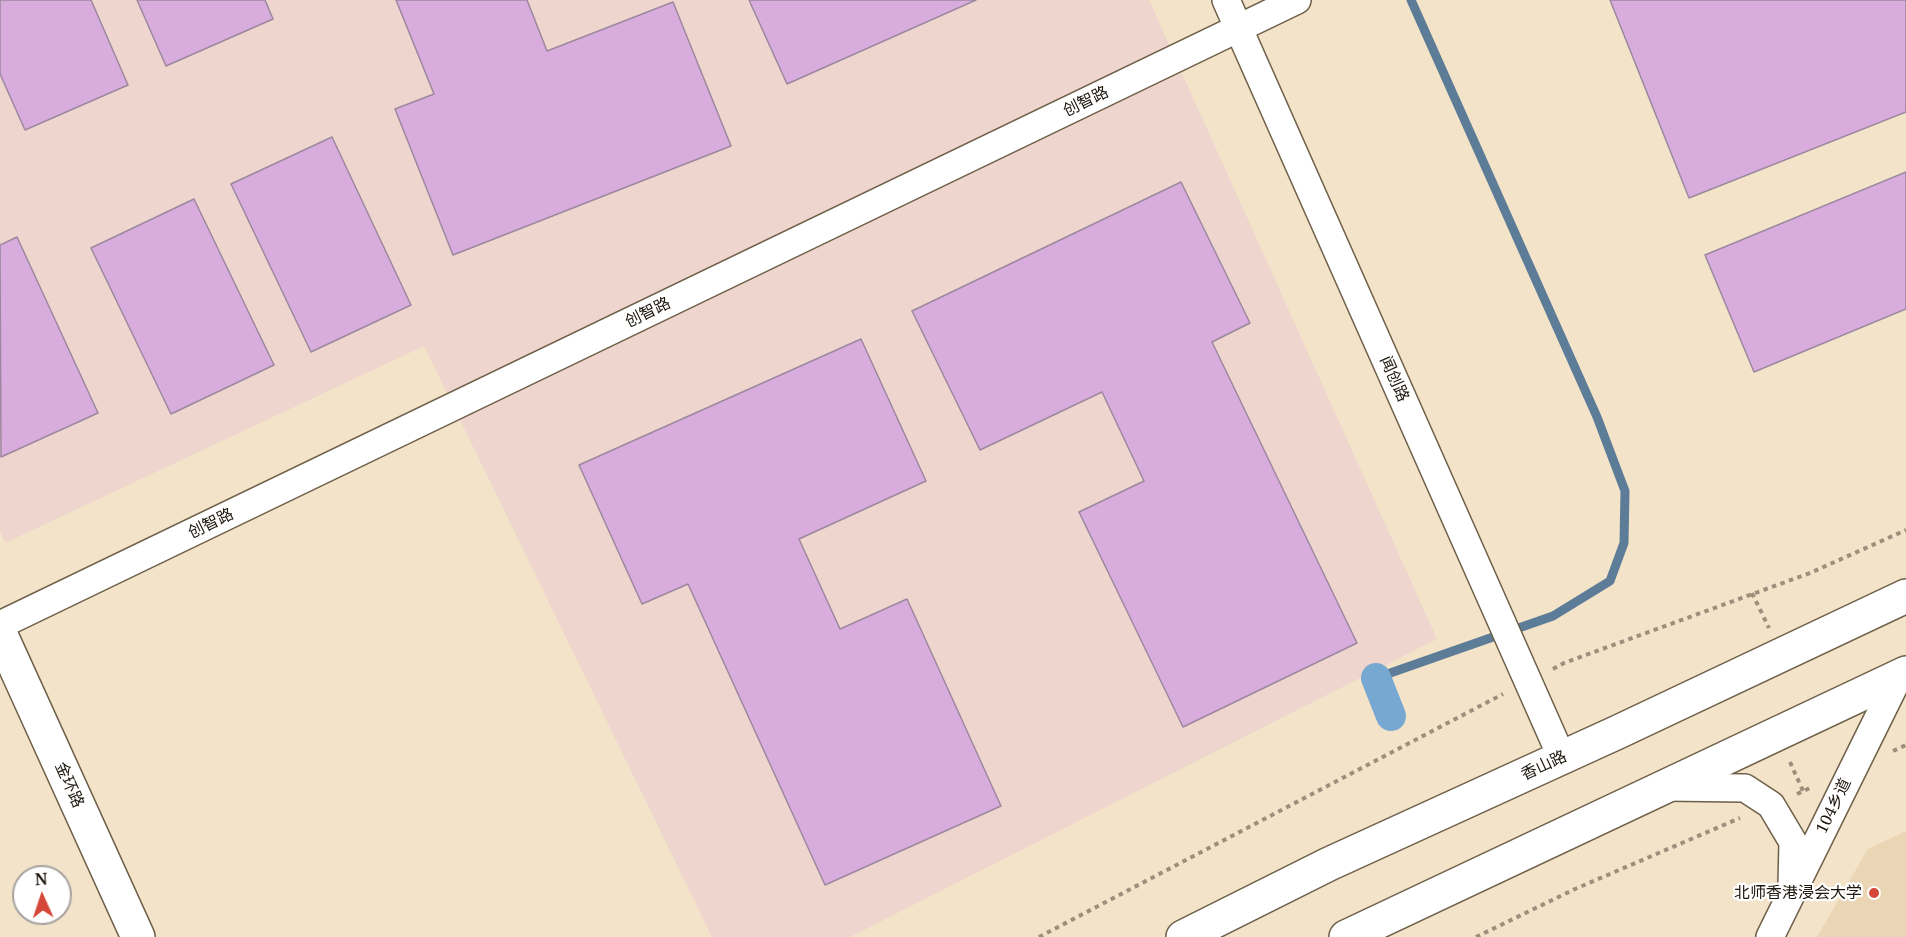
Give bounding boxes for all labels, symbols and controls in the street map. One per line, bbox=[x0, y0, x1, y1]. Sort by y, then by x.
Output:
street label: 创智路 bbox=[1060, 83, 1112, 121]
street label: 创智路 bbox=[622, 294, 674, 332]
street label: 闻创路 bbox=[1375, 353, 1413, 405]
street label: 创智路 bbox=[185, 505, 237, 543]
street label: 香山路 bbox=[1518, 747, 1570, 785]
street label: 金环路 bbox=[50, 759, 88, 811]
street label: 104乡道 bbox=[1812, 775, 1856, 837]
north arrow bbox=[12, 865, 72, 925]
text: N bbox=[34, 868, 48, 890]
place label: 北师香港浸会大学 bbox=[1734, 883, 1862, 903]
marker: 北师香港浸会大学 bbox=[1867, 886, 1881, 900]

